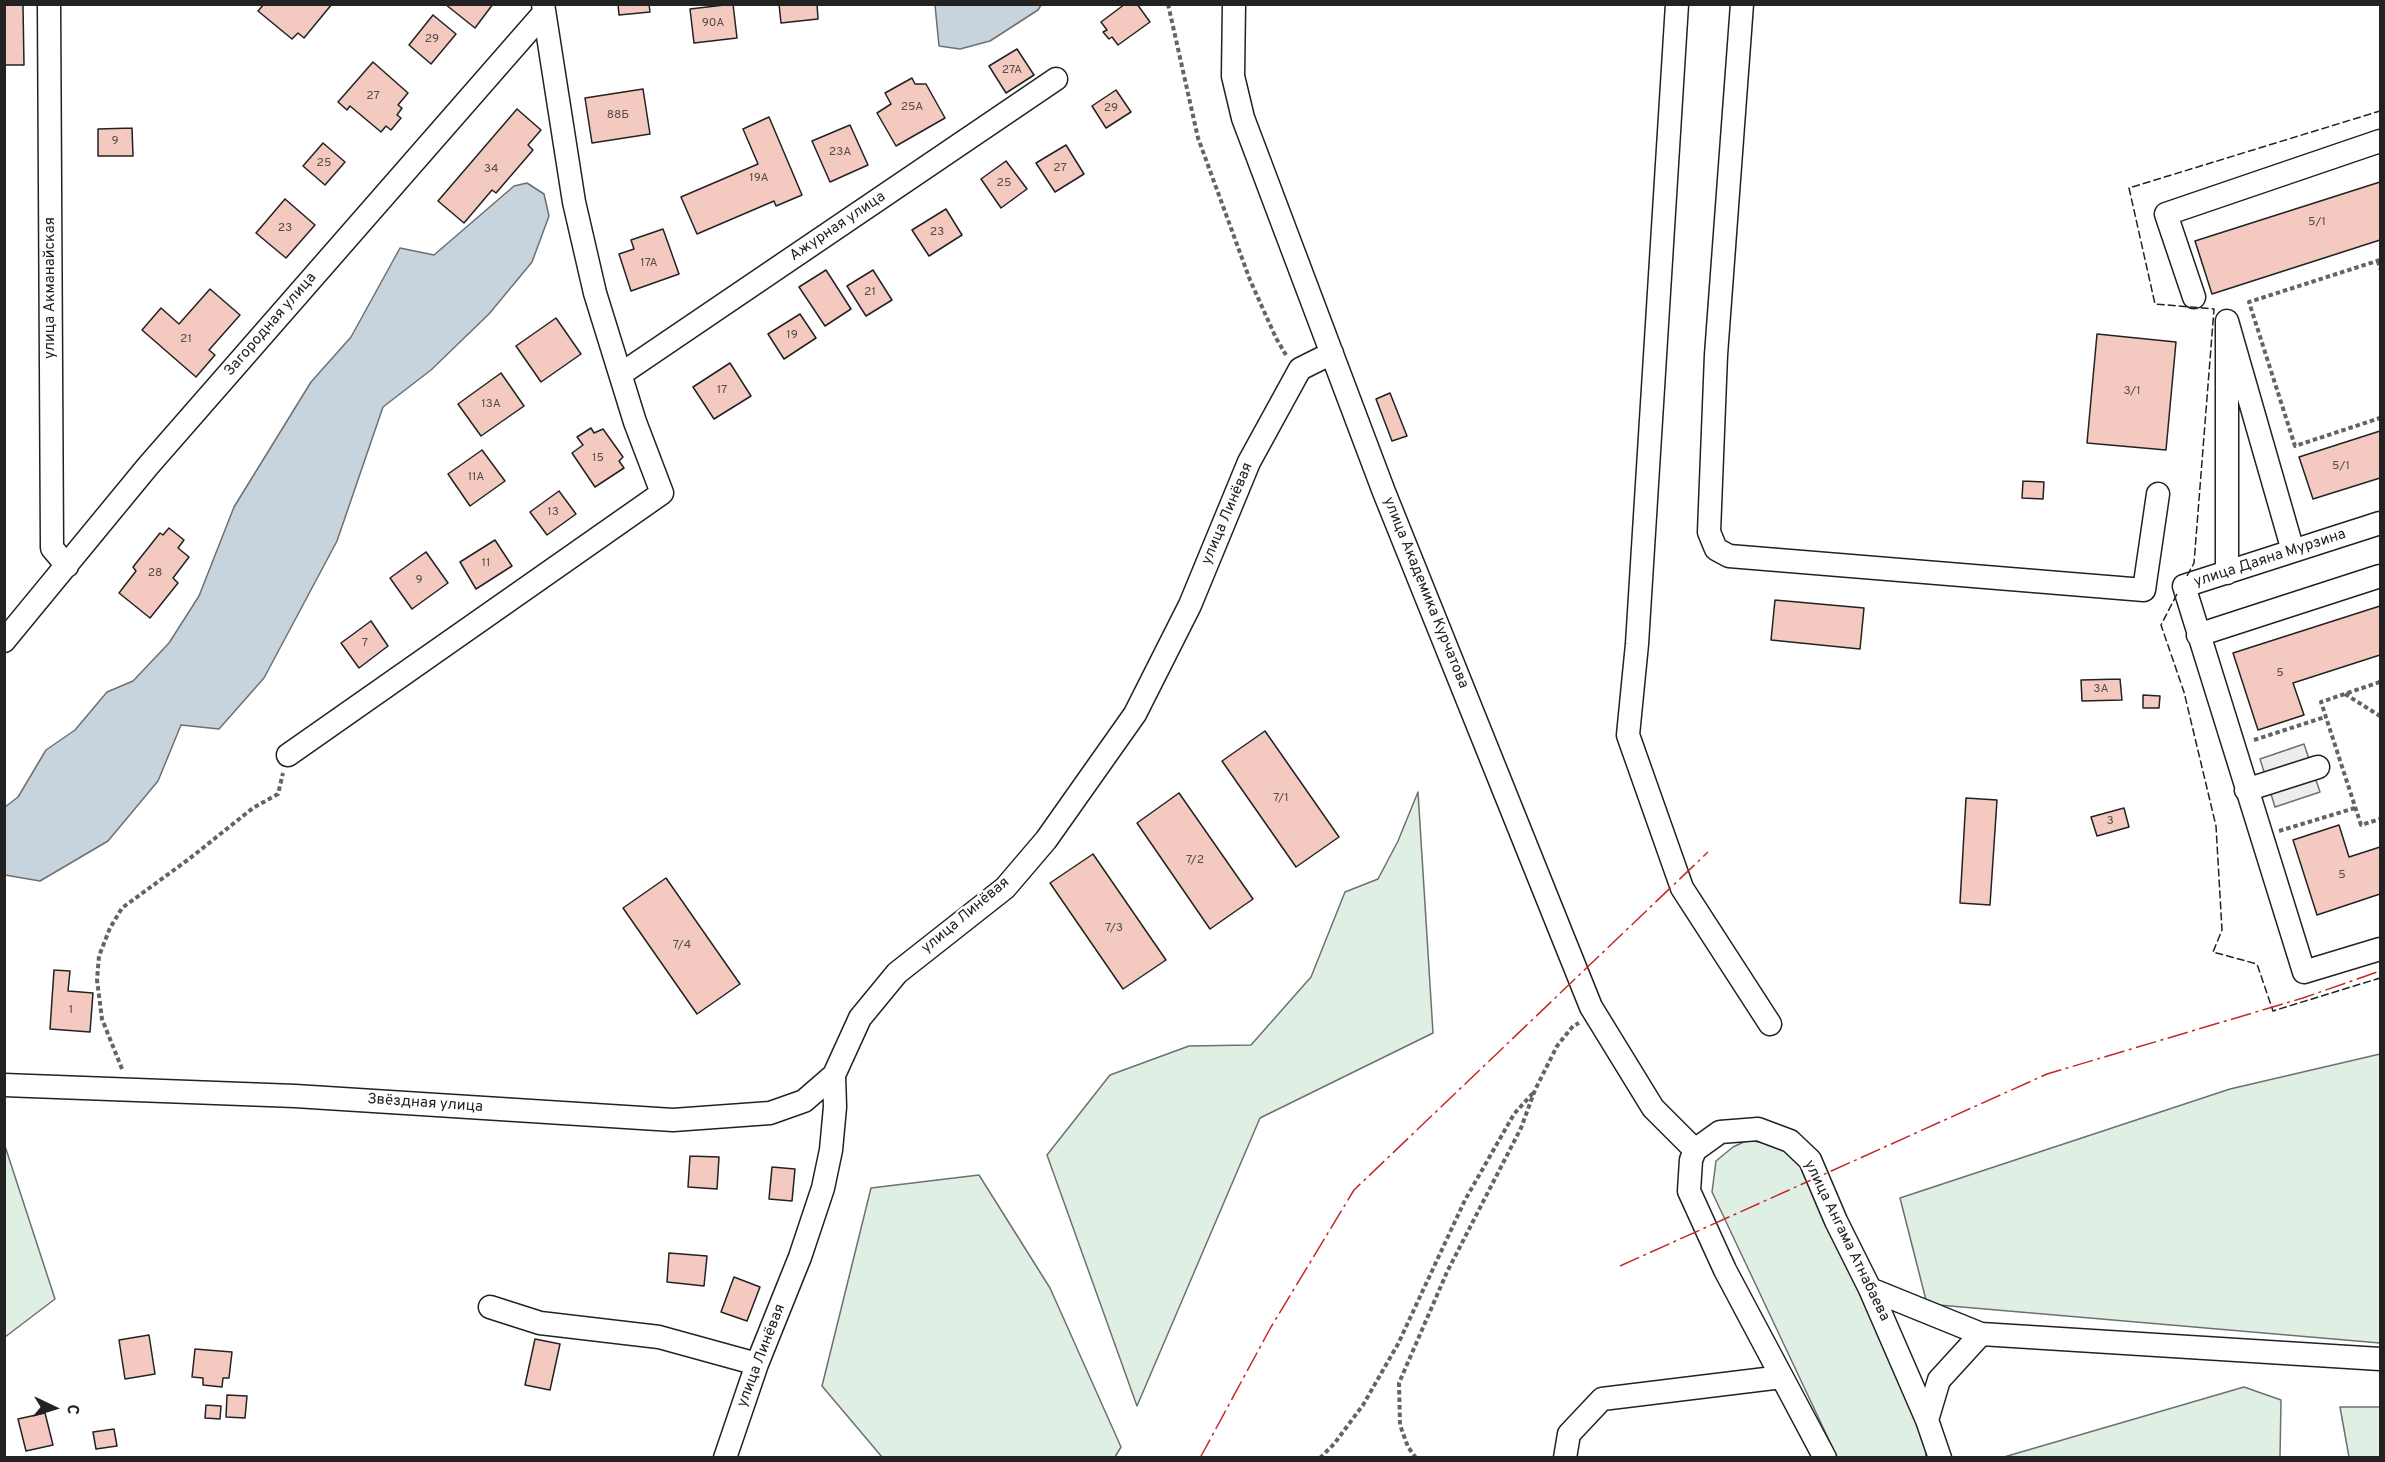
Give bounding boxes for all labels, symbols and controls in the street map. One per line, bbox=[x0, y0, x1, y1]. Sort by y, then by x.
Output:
house number: 90А bbox=[702, 17, 724, 31]
house number: 29 bbox=[425, 33, 439, 47]
house number: 27А bbox=[1002, 64, 1022, 78]
house number: 27 bbox=[366, 90, 380, 104]
house number: 25А bbox=[901, 101, 923, 115]
house number: 29 bbox=[1104, 102, 1118, 116]
house number: 88Б bbox=[607, 109, 629, 123]
house number: 9 bbox=[111, 135, 119, 149]
house number: 23А bbox=[829, 146, 851, 160]
house number: 25 bbox=[317, 157, 331, 171]
house number: 27 bbox=[1053, 162, 1067, 176]
house number: 34 bbox=[484, 163, 498, 177]
house number: 19А bbox=[749, 172, 769, 186]
house number: 25 bbox=[997, 177, 1011, 191]
street label: Ажурная улица bbox=[787, 188, 889, 266]
house number: 5/1 bbox=[2308, 216, 2326, 230]
street label: улица Акманайская bbox=[42, 217, 60, 359]
house number: 23 bbox=[278, 222, 292, 236]
house number: 23 bbox=[930, 226, 944, 240]
house number: 17А bbox=[640, 257, 658, 271]
street label: Загородная улица bbox=[221, 269, 321, 381]
house number: 21 bbox=[864, 286, 876, 300]
house number: 19 bbox=[786, 329, 798, 343]
house number: 21 bbox=[180, 333, 192, 347]
house number: 17 bbox=[717, 384, 727, 398]
house number: 3/1 bbox=[2123, 385, 2141, 399]
house number: 13А bbox=[481, 398, 501, 412]
house number: 15 bbox=[592, 452, 604, 466]
street label: улица Линёвая bbox=[1198, 460, 1258, 568]
house number: 5/1 bbox=[2332, 460, 2350, 474]
house number: 11А bbox=[468, 471, 484, 485]
street label: улица Академика Курчатова bbox=[1378, 495, 1472, 691]
house number: 13 bbox=[547, 506, 559, 520]
street label: улица Даяна Мурзина bbox=[2192, 526, 2348, 592]
house number: 11 bbox=[482, 557, 490, 571]
house number: 28 bbox=[148, 567, 162, 581]
house number: 9 bbox=[415, 574, 423, 588]
house number: 7 bbox=[362, 637, 368, 651]
house number: 5 bbox=[2276, 667, 2284, 681]
house number: 3А bbox=[2093, 683, 2109, 697]
house number: 7/1 bbox=[1273, 792, 1289, 806]
house number: 3 bbox=[2106, 815, 2114, 829]
house number: 7/2 bbox=[1186, 854, 1204, 868]
house number: 5 bbox=[2338, 869, 2346, 883]
street label: улица Линёвая bbox=[918, 874, 1014, 958]
house number: 7/3 bbox=[1105, 922, 1123, 936]
house number: 7/4 bbox=[673, 939, 691, 953]
house number: 1 bbox=[69, 1004, 73, 1018]
street label: Звёздная улица bbox=[366, 1091, 484, 1117]
street label: улица Ангама Атнабаева bbox=[1799, 1158, 1893, 1324]
street label: улица Линёвая bbox=[734, 1302, 790, 1410]
north arrow bbox=[24, 1378, 84, 1438]
text: С bbox=[62, 1403, 82, 1415]

